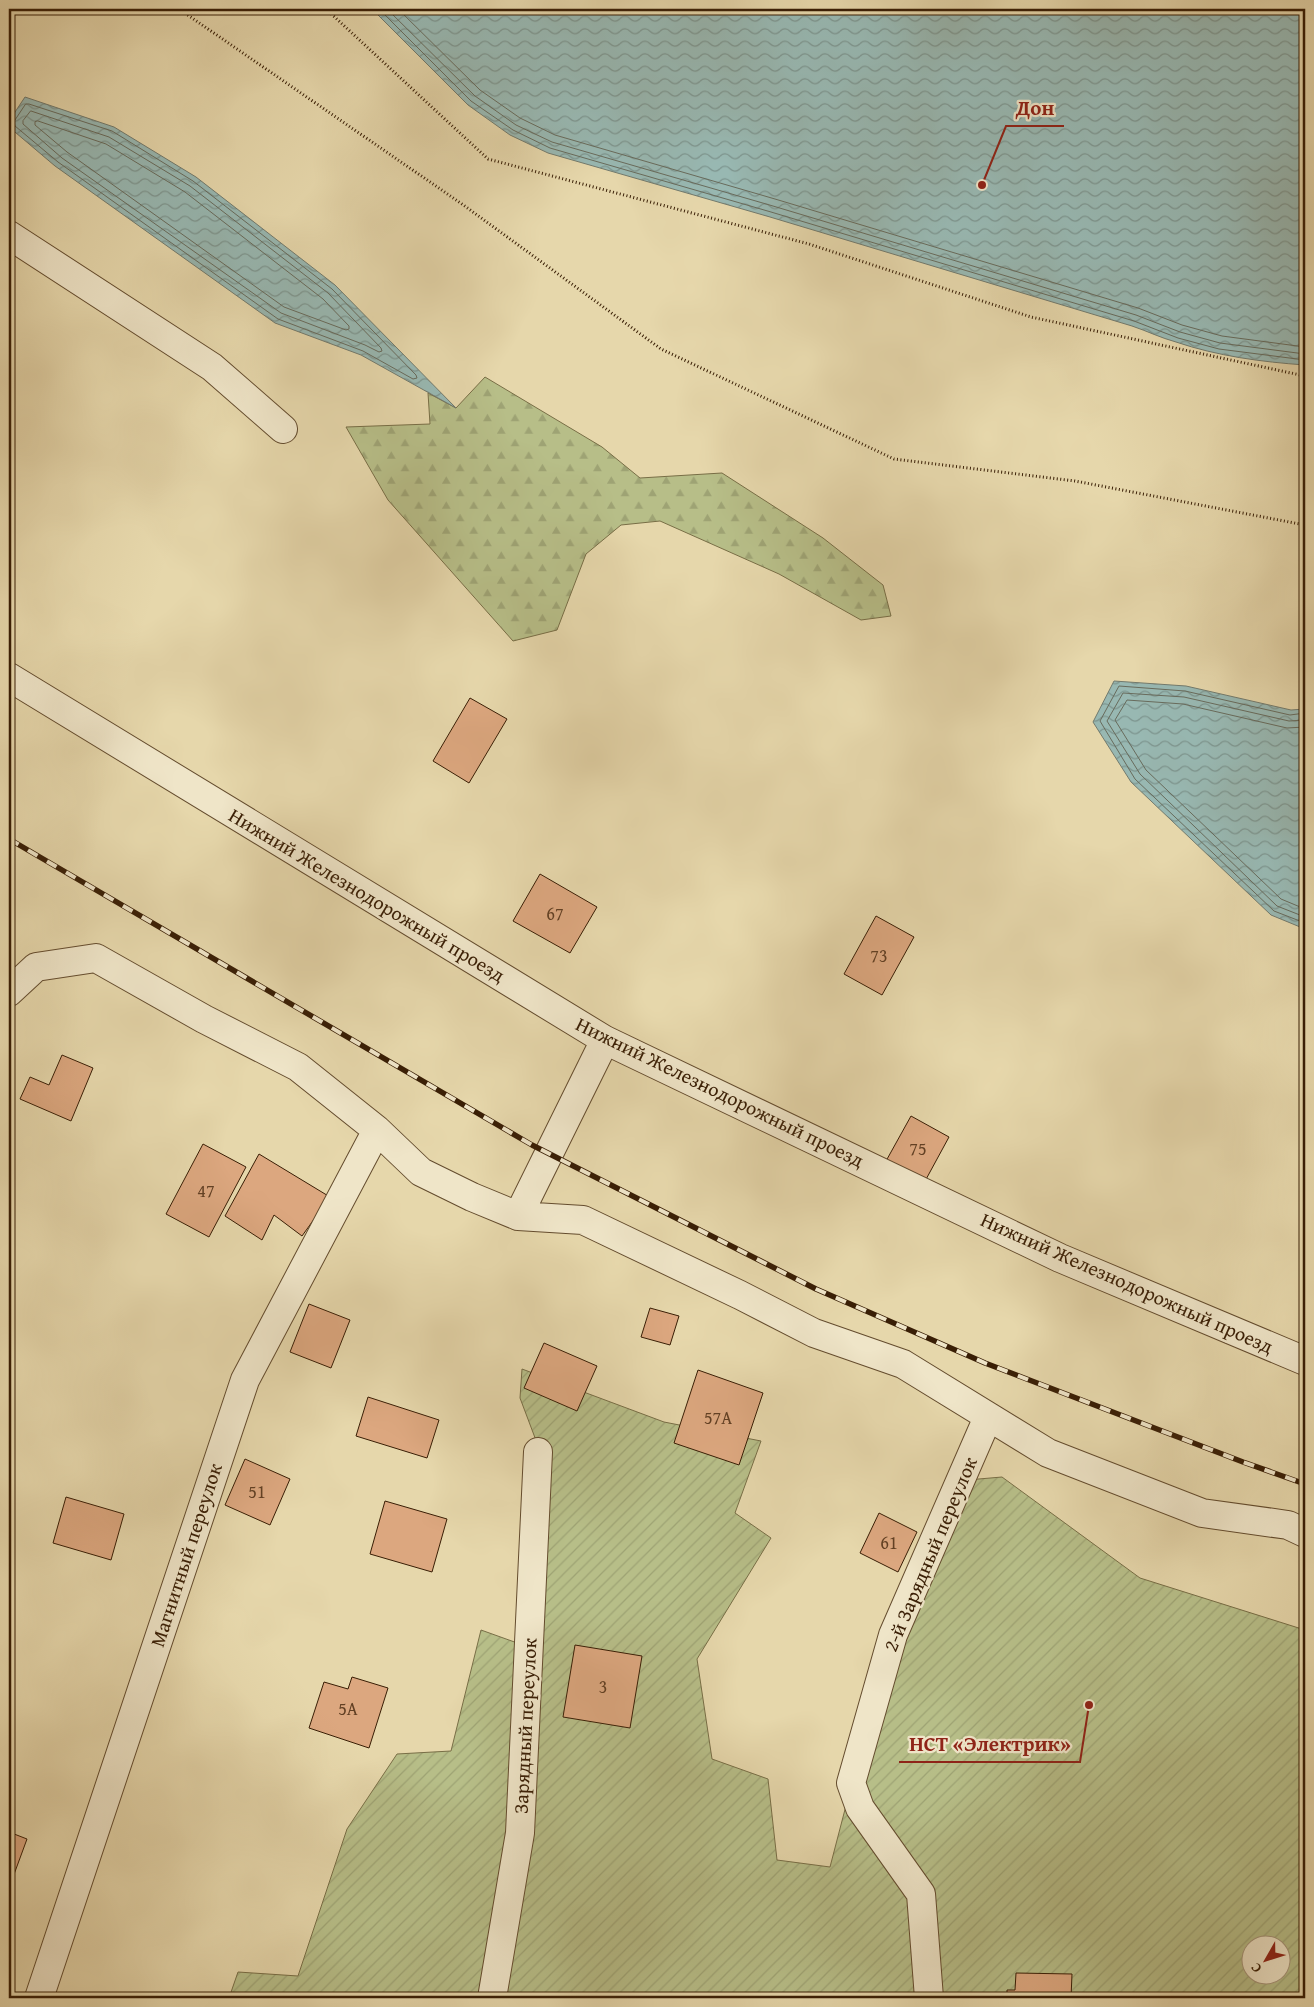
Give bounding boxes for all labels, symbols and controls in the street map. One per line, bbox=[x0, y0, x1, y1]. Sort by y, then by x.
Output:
callout: Дон bbox=[1006, 90, 1064, 126]
text: Дон bbox=[1015, 92, 1054, 123]
street label: Нижний Железнодорожный проезд bbox=[224, 800, 511, 989]
house number: 67 bbox=[546, 900, 564, 927]
house number: 73 bbox=[870, 942, 888, 969]
street label: Нижний Железнодорожный проезд bbox=[571, 1009, 869, 1174]
house number: 75 bbox=[909, 1135, 927, 1162]
house number: 47 bbox=[197, 1177, 215, 1204]
street label: Нижний Железнодорожный проезд bbox=[976, 1205, 1278, 1360]
house number: 57А bbox=[704, 1404, 732, 1431]
street label: 2-й Зарядный переулок bbox=[875, 1451, 984, 1656]
street label: Магнитный переулок bbox=[142, 1459, 229, 1650]
house number: 51 bbox=[248, 1478, 266, 1505]
house number: 61 bbox=[880, 1529, 898, 1556]
street label: Зарядный переулок bbox=[505, 1637, 544, 1815]
house number: 3 bbox=[599, 1673, 607, 1700]
house number: 5А bbox=[338, 1695, 358, 1722]
callout: НСТ «Электрик» bbox=[899, 1726, 1080, 1762]
text: НСТ «Электрик» bbox=[909, 1728, 1071, 1759]
north arrow bbox=[1242, 1934, 1292, 1984]
text: С bbox=[1246, 1959, 1266, 1978]

